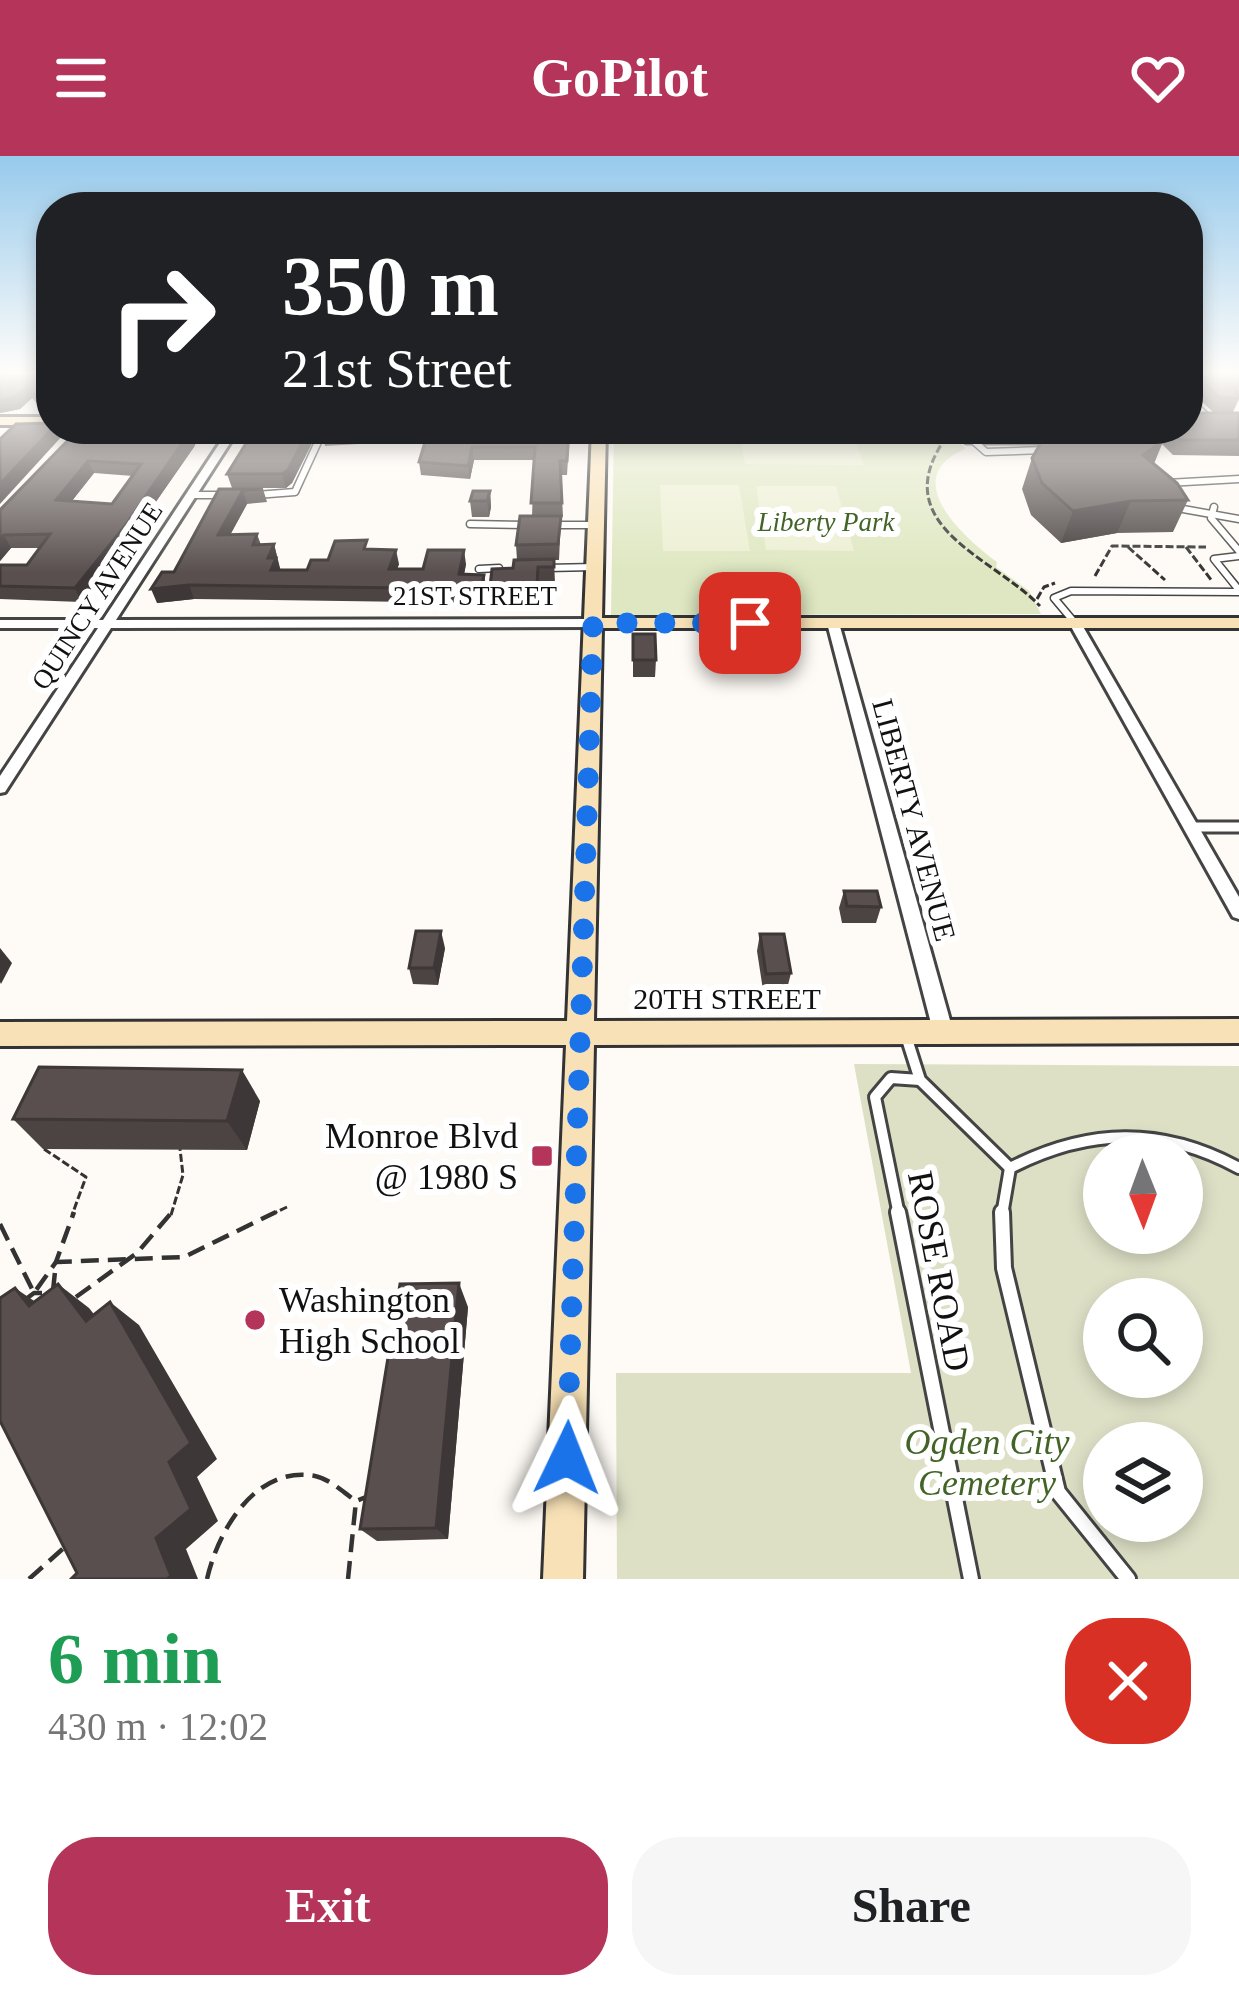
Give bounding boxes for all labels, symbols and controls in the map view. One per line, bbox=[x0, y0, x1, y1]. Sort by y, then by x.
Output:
icon: menu bbox=[48, 45, 114, 111]
icon: heart bbox=[1125, 45, 1191, 111]
text: GoPilot bbox=[531, 48, 708, 108]
icon: right bbox=[84, 240, 240, 396]
text: 350 m bbox=[282, 240, 499, 333]
text: 21st Street bbox=[282, 339, 511, 399]
street label: QUINCY AVENUE bbox=[25, 497, 169, 695]
park label: Liberty Park bbox=[756, 507, 896, 537]
pin bbox=[699, 572, 801, 674]
street label: 21ST STREET bbox=[393, 581, 557, 611]
icon: arrive bbox=[717, 590, 783, 656]
street label: LIBERTY AVENUE bbox=[866, 695, 963, 944]
street label: 20TH STREET bbox=[633, 982, 821, 1015]
place label: Monroe Blvd @ 1980 S bbox=[325, 1116, 518, 1197]
north arrow bbox=[1083, 1134, 1203, 1254]
map controls bbox=[1083, 1134, 1203, 1542]
marker: Monroe Blvd @ 1980 S bbox=[529, 1143, 555, 1169]
street label: ROSE ROAD bbox=[900, 1168, 978, 1375]
button: search bbox=[1083, 1278, 1203, 1398]
place label: Washington High School bbox=[279, 1280, 460, 1361]
marker: Washington High School bbox=[242, 1307, 268, 1333]
position arrow bbox=[504, 1395, 630, 1521]
park label: Ogden City Cemetery bbox=[905, 1422, 1070, 1503]
button: layers bbox=[1083, 1422, 1203, 1542]
button: close bbox=[1065, 1618, 1191, 1744]
text: 6 min bbox=[48, 1619, 222, 1699]
text: 430 m · 12:02 bbox=[48, 1705, 268, 1748]
button: Exit bbox=[48, 1837, 608, 1975]
button: Share bbox=[632, 1837, 1191, 1975]

